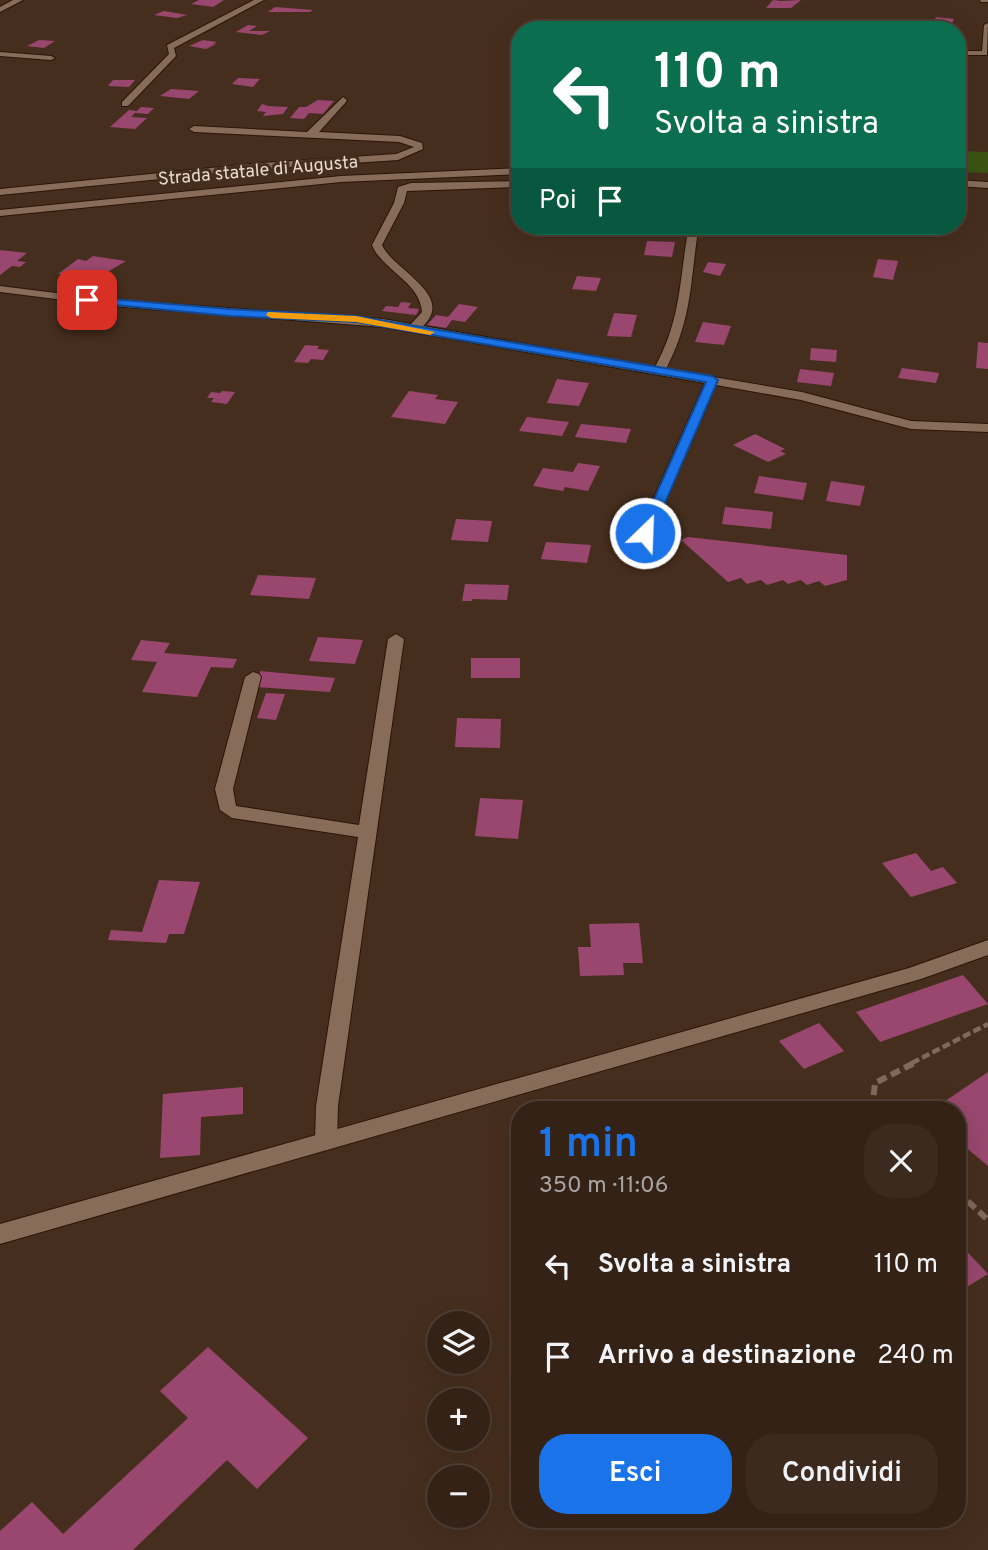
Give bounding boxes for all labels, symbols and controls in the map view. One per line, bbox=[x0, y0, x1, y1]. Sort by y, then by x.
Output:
text: 110 m bbox=[654, 44, 781, 106]
icon: left bbox=[539, 49, 630, 140]
text: Svolta a sinistra bbox=[654, 105, 879, 145]
street label: Strada statale di Augusta bbox=[157, 151, 359, 192]
icon: arrive bbox=[591, 182, 629, 220]
text: Poi bbox=[539, 185, 577, 218]
pin bbox=[57, 270, 117, 330]
icon: arrive bbox=[68, 281, 106, 319]
position arrow bbox=[608, 496, 682, 570]
text: 1 min bbox=[539, 1119, 638, 1172]
button: close bbox=[864, 1124, 938, 1198]
text: 350 m · 11:06 bbox=[539, 1172, 668, 1201]
icon: left bbox=[539, 1247, 577, 1285]
text: Svolta a sinistra bbox=[598, 1249, 791, 1282]
text: 110 m bbox=[874, 1249, 938, 1282]
map controls bbox=[427, 1311, 490, 1528]
button: layers bbox=[427, 1311, 490, 1374]
icon: arrive bbox=[539, 1338, 577, 1376]
text: Arrivo a destinazione bbox=[598, 1340, 856, 1373]
text: 240 m bbox=[877, 1340, 954, 1373]
button: + bbox=[427, 1388, 490, 1451]
button: Esci bbox=[539, 1434, 732, 1514]
button: Condividi bbox=[746, 1434, 938, 1514]
button: − bbox=[427, 1465, 490, 1528]

